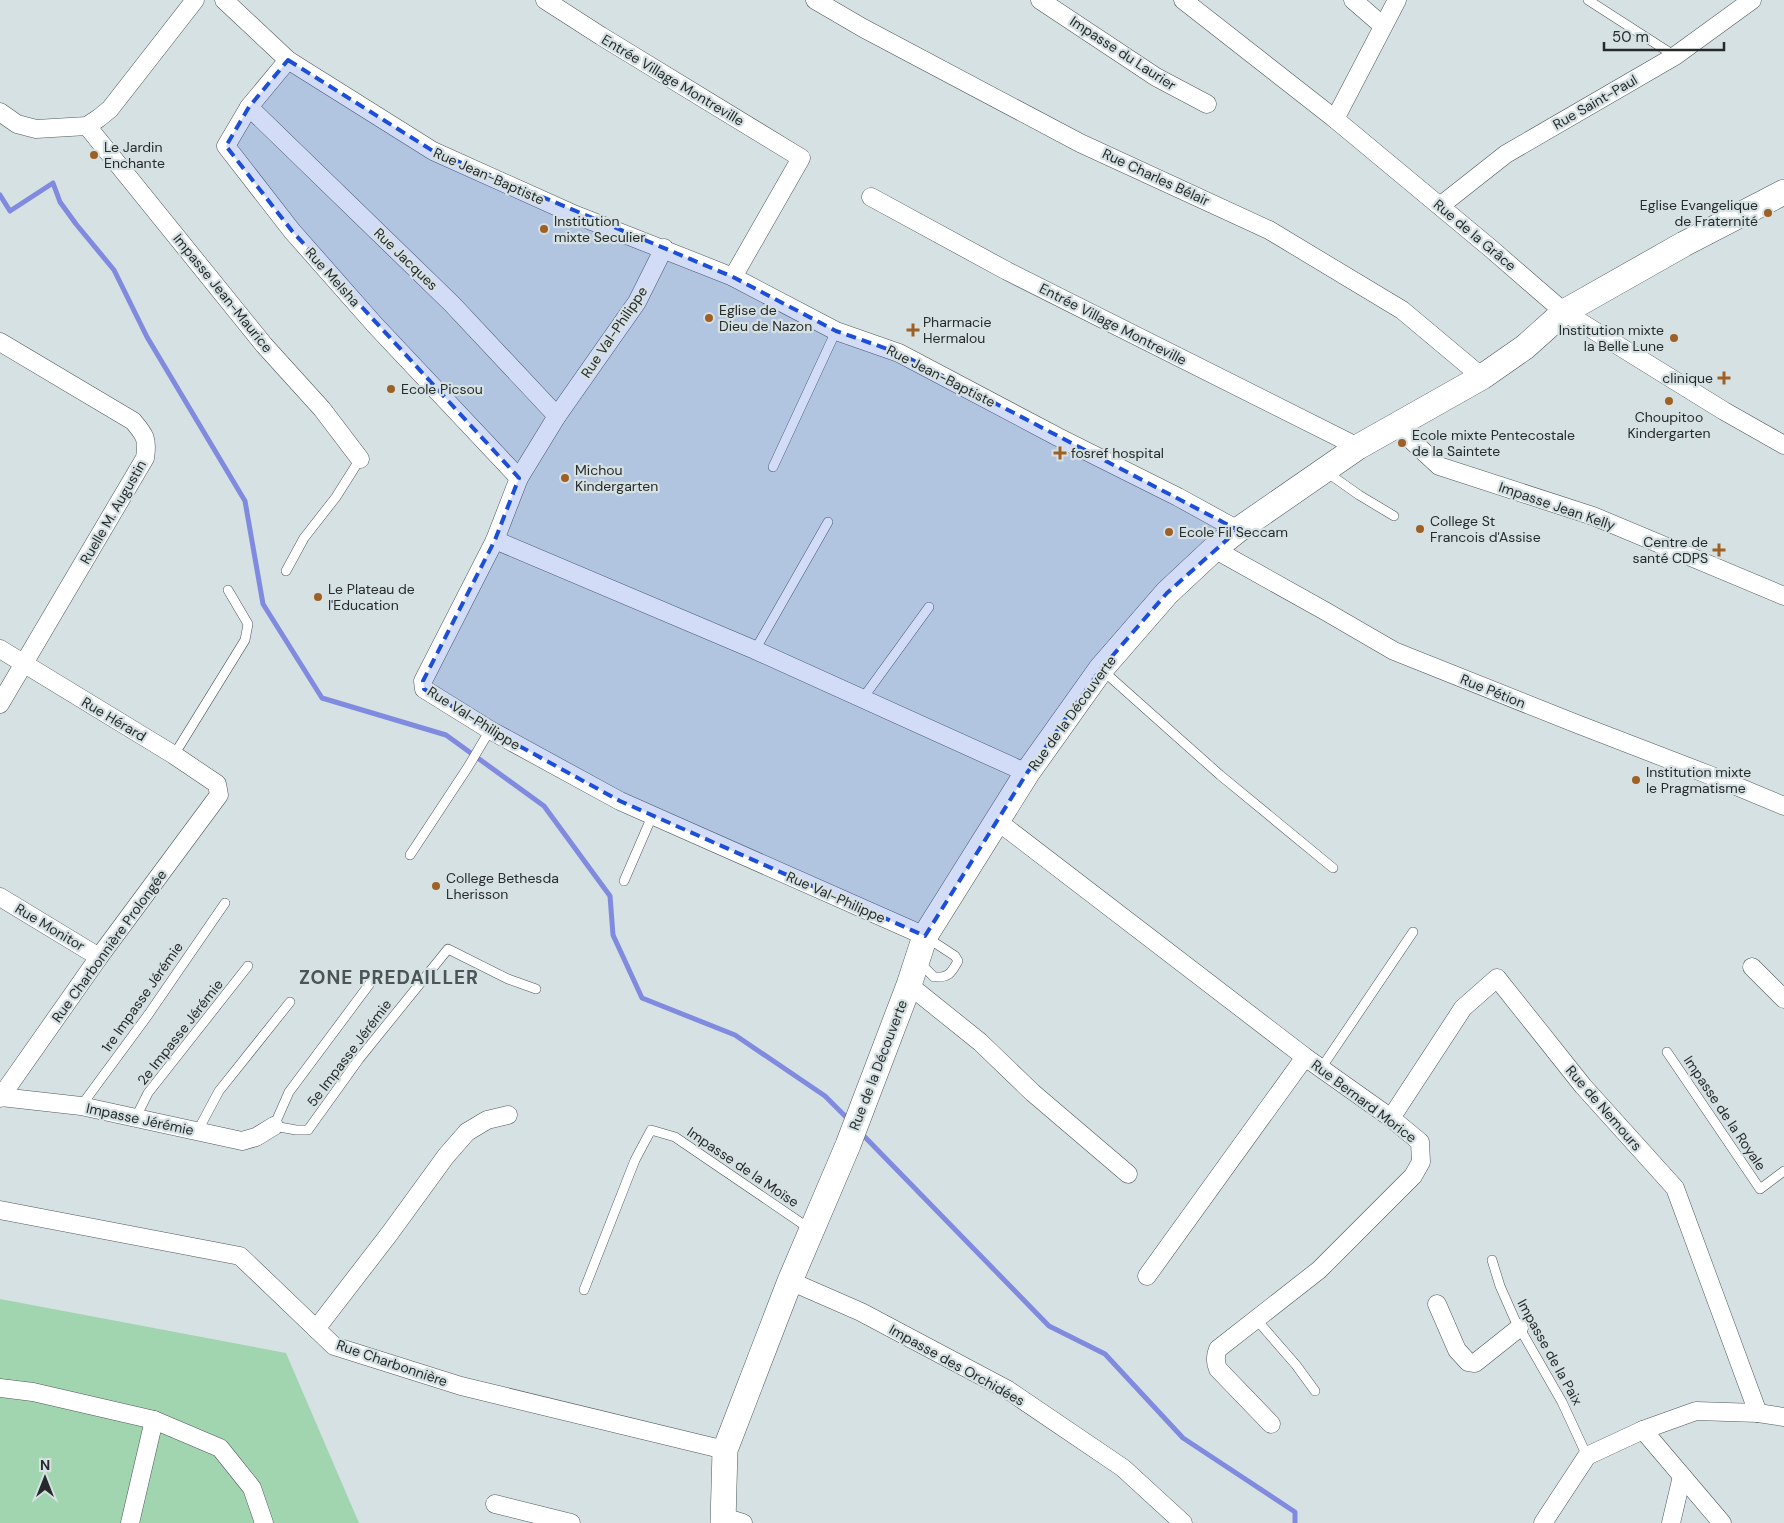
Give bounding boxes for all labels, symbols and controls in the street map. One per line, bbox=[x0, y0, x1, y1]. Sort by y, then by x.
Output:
street label: Impasse du Laurier bbox=[1066, 12, 1180, 94]
scale bar bbox=[1604, 20, 1724, 52]
text: 50 m bbox=[1612, 27, 1649, 47]
street label: Entrée Village Montreville bbox=[599, 30, 747, 130]
street label: Rue Saint-Paul bbox=[1549, 71, 1641, 133]
place label: Le Jardin Enchante bbox=[104, 138, 165, 172]
street label: Rue Jean-Baptiste bbox=[431, 143, 547, 209]
street label: Rue Charles Bélair bbox=[1099, 144, 1213, 210]
marker: Le Jardin Enchante bbox=[88, 149, 100, 161]
street label: Rue de la Grâce bbox=[1430, 195, 1520, 275]
place label: Eglise Evangelique de Fraternité bbox=[1640, 196, 1758, 230]
marker: Eglise Evangelique de Fraternité bbox=[1762, 207, 1774, 219]
place label: Institution mixte Seculier bbox=[554, 212, 645, 246]
marker: Institution mixte Seculier bbox=[538, 223, 550, 235]
street label: Rue Jacques bbox=[370, 224, 442, 294]
street label: Impasse Jean-Maurice bbox=[169, 230, 277, 356]
street label: Rue Melsha bbox=[302, 244, 364, 310]
street label: Entrée Village Montreville bbox=[1036, 279, 1190, 369]
street label: Rue Val-Philippe bbox=[577, 283, 651, 381]
place label: Eglise de Dieu de Nazon bbox=[719, 301, 812, 335]
marker: Eglise de Dieu de Nazon bbox=[703, 312, 715, 324]
place label: Pharmacie Hermalou bbox=[923, 313, 991, 347]
place label: Institution mixte la Belle Lune bbox=[1559, 321, 1664, 355]
marker: Pharmacie Hermalou bbox=[907, 324, 919, 336]
marker: Institution mixte la Belle Lune bbox=[1668, 332, 1680, 344]
street label: Rue Jean-Baptiste bbox=[884, 341, 998, 411]
place label: clinique bbox=[1662, 369, 1713, 387]
marker: clinique bbox=[1717, 371, 1731, 385]
place label: Ecole Picsou bbox=[401, 380, 483, 398]
marker: Ecole Picsou bbox=[385, 383, 397, 395]
marker: Choupitoo Kindergarten bbox=[1663, 395, 1675, 407]
place label: Choupitoo Kindergarten bbox=[1627, 408, 1711, 442]
place label: Ecole mixte Pentecostale de la Saintete bbox=[1412, 426, 1575, 460]
marker: Ecole mixte Pentecostale de la Saintete bbox=[1396, 437, 1408, 449]
place label: fosref hospital bbox=[1071, 444, 1164, 462]
marker: fosref hospital bbox=[1053, 446, 1067, 460]
street label: Ruelle M. Augustin bbox=[76, 457, 150, 567]
place label: Michou Kindergarten bbox=[575, 461, 658, 495]
marker: Michou Kindergarten bbox=[559, 472, 571, 484]
street label: Impasse Jean Kelly bbox=[1496, 478, 1618, 534]
place label: College St Francois d'Assise bbox=[1430, 512, 1541, 546]
place label: Ecole Fil Seccam bbox=[1179, 523, 1288, 541]
marker: College St Francois d'Assise bbox=[1414, 523, 1426, 535]
marker: Ecole Fil Seccam bbox=[1163, 526, 1175, 538]
place label: Centre de santé CDPS bbox=[1632, 533, 1708, 567]
marker: Centre de santé CDPS bbox=[1712, 543, 1726, 557]
place label: Le Plateau de l'Education bbox=[328, 580, 415, 614]
marker: Le Plateau de l'Education bbox=[312, 591, 324, 603]
street label: Rue de la Découverte bbox=[1024, 652, 1120, 774]
street label: Rue Pétion bbox=[1458, 670, 1528, 712]
street label: Rue Val-Philippe bbox=[424, 682, 524, 754]
street label: Rue Hérard bbox=[79, 693, 149, 745]
place label: Institution mixte le Pragmatisme bbox=[1646, 763, 1751, 797]
marker: Institution mixte le Pragmatisme bbox=[1630, 774, 1642, 786]
street label: Rue Charbonnière Prolongée bbox=[48, 866, 170, 1026]
street label: Rue Val-Philippe bbox=[784, 867, 888, 927]
place label: College Bethesda Lherisson bbox=[446, 869, 559, 903]
marker: College Bethesda Lherisson bbox=[430, 880, 442, 892]
street label: Rue Monitor bbox=[12, 899, 88, 955]
street label: 1re Impasse Jérémie bbox=[97, 938, 187, 1056]
district label: ZONE PREDAILLER bbox=[299, 965, 479, 990]
street label: 2e Impasse Jérémie bbox=[133, 976, 227, 1088]
street label: 5e Impasse Jérémie bbox=[303, 996, 395, 1110]
street label: Rue de la Découverte bbox=[845, 997, 911, 1133]
street label: Impasse de la Royale bbox=[1680, 1052, 1770, 1174]
street label: Rue Bernard Morice bbox=[1308, 1056, 1420, 1147]
street label: Rue de Nemours bbox=[1562, 1062, 1646, 1154]
street label: Impasse Jérémie bbox=[85, 1099, 195, 1139]
street label: Impasse de la Moïse bbox=[684, 1123, 802, 1211]
street label: Impasse de la Paix bbox=[1513, 1296, 1587, 1408]
street label: Impasse des Orchidées bbox=[886, 1320, 1028, 1410]
street label: Rue Charbonnière bbox=[334, 1336, 450, 1390]
north arrow bbox=[20, 1453, 70, 1503]
text: N bbox=[40, 1456, 50, 1474]

